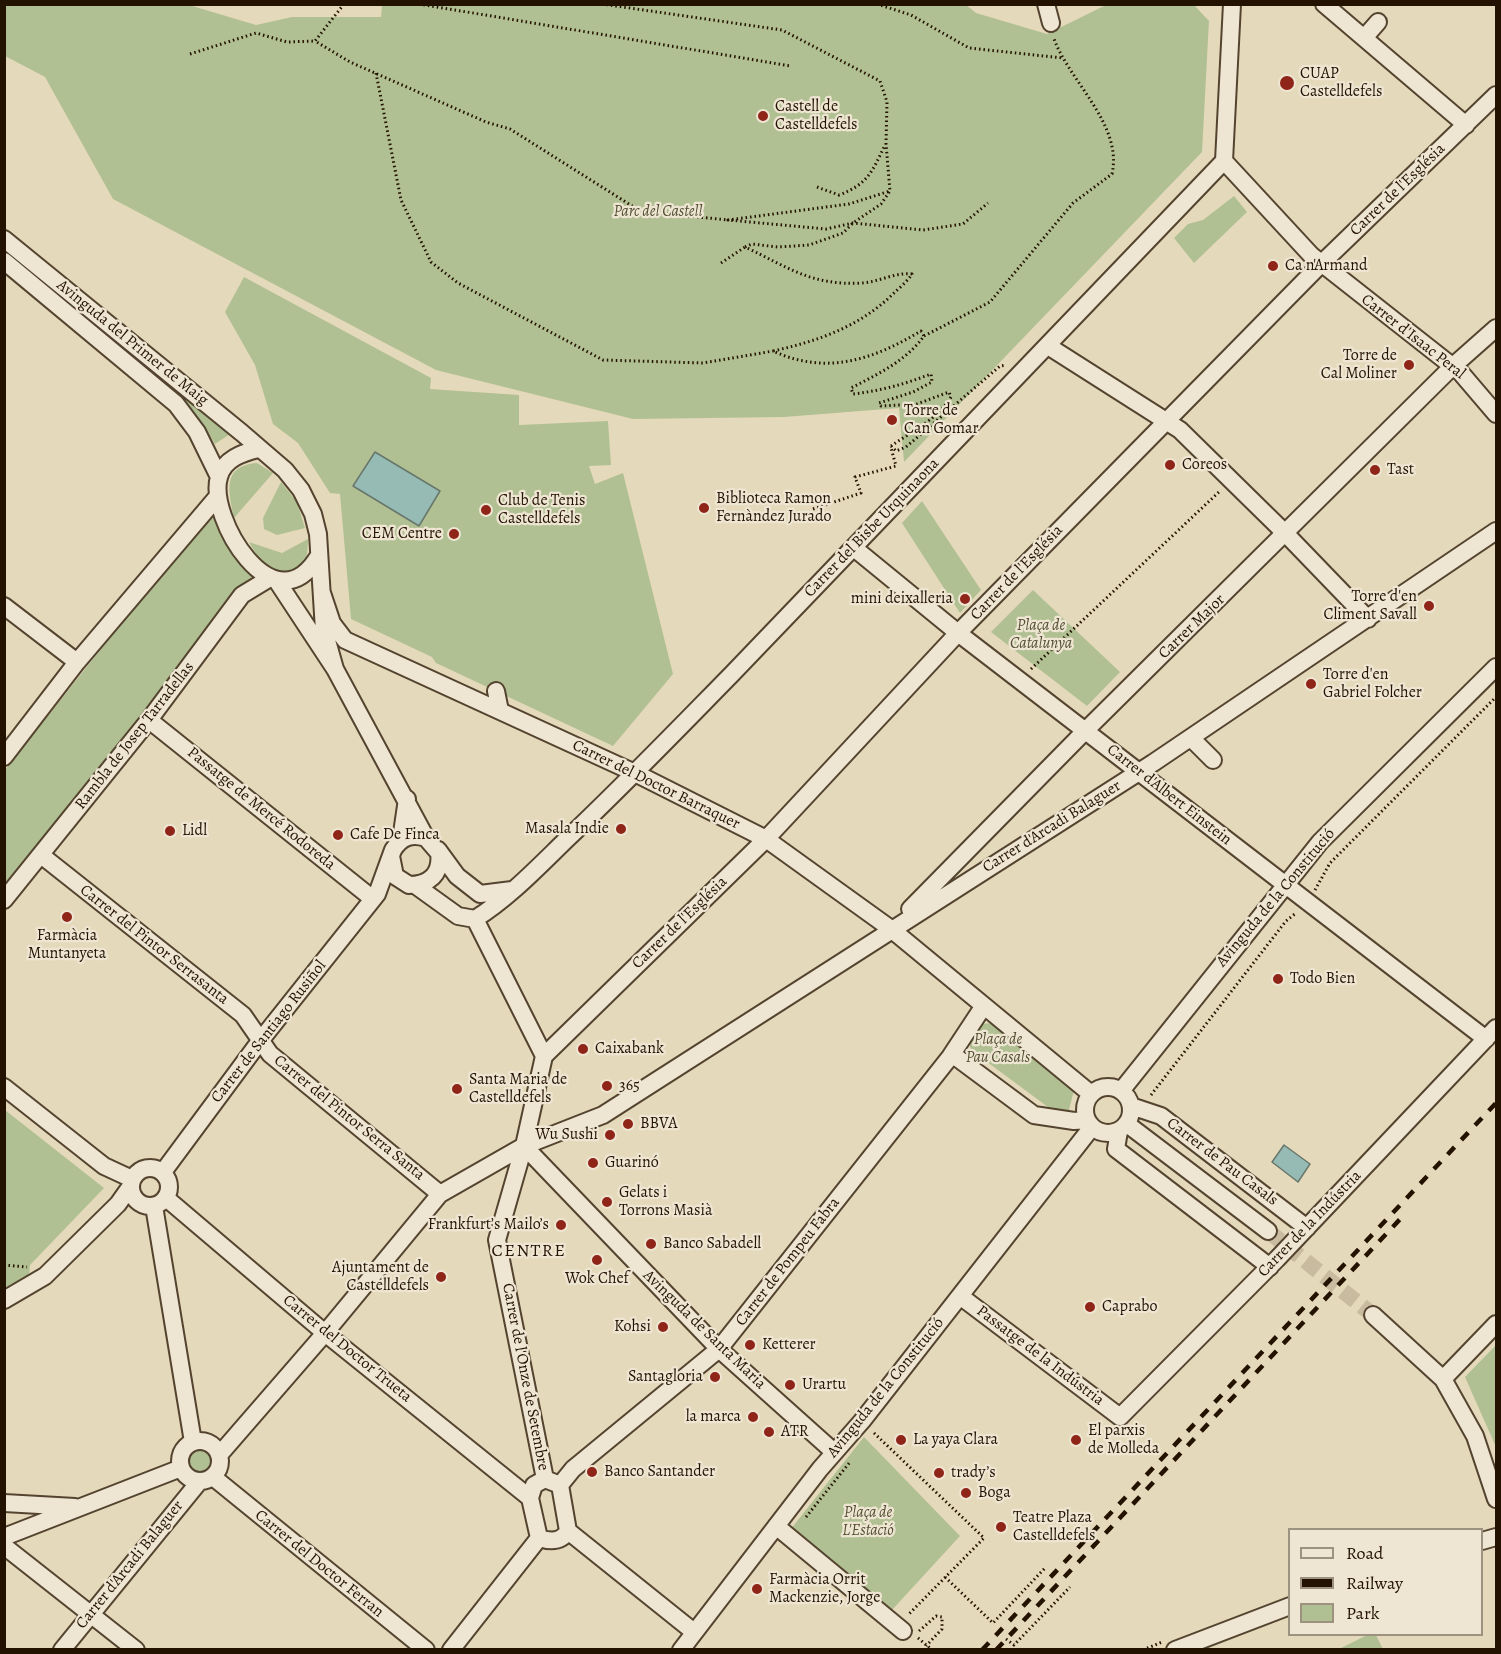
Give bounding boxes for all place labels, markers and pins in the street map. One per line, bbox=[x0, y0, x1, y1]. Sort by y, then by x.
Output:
place label: CUAP Castelldefels bbox=[1300, 64, 1382, 102]
marker: CUAP Castelldefels bbox=[1278, 74, 1296, 92]
place label: Castell de Castelldefels bbox=[775, 97, 857, 135]
marker: Castell de Castelldefels bbox=[756, 109, 770, 123]
place label: Ca n'Armand bbox=[1285, 256, 1368, 276]
marker: Ca n'Armand bbox=[1266, 259, 1280, 273]
place label: Torre de Cal Moliner bbox=[1321, 346, 1397, 384]
marker: Torre de Cal Moliner bbox=[1402, 358, 1416, 372]
place label: Torre de Can Gomar bbox=[904, 401, 979, 439]
marker: Torre de Can Gomar bbox=[885, 413, 899, 427]
place label: Coreos bbox=[1182, 455, 1227, 475]
marker: Coreos bbox=[1163, 458, 1177, 472]
place label: Tast bbox=[1387, 460, 1414, 480]
marker: Tast bbox=[1368, 463, 1382, 477]
place label: Biblioteca Ramon Fernàndez Jurado bbox=[716, 489, 831, 527]
place label: Club de Tenis Castelldefels bbox=[498, 491, 585, 529]
marker: Biblioteca Ramon Fernàndez Jurado bbox=[697, 501, 711, 515]
marker: Club de Tenis Castelldefels bbox=[479, 503, 493, 517]
place label: CEM Centre bbox=[362, 524, 442, 544]
marker: CEM Centre bbox=[447, 527, 461, 541]
place label: Torre d'en Climent Savall bbox=[1323, 587, 1417, 625]
place label: mini deixalleria bbox=[851, 589, 953, 609]
marker: mini deixalleria bbox=[958, 592, 972, 606]
marker: Torre d'en Climent Savall bbox=[1422, 599, 1436, 613]
place label: Torre d'en Gabriel Folcher bbox=[1323, 665, 1422, 703]
marker: Torre d'en Gabriel Folcher bbox=[1304, 677, 1318, 691]
place label: Masala Indie bbox=[525, 819, 609, 839]
place label: Lidl bbox=[182, 821, 207, 841]
marker: Masala Indie bbox=[614, 822, 628, 836]
marker: Lidl bbox=[163, 824, 177, 838]
place label: Cafe De Finca bbox=[350, 825, 440, 845]
marker: Cafe De Finca bbox=[331, 828, 345, 842]
marker: Farmàcia Muntanyeta bbox=[60, 910, 74, 924]
place label: Farmàcia Muntanyeta bbox=[28, 926, 106, 964]
place label: Todo Bien bbox=[1290, 969, 1355, 989]
marker: Todo Bien bbox=[1271, 972, 1285, 986]
place label: Caixabank bbox=[595, 1039, 664, 1059]
marker: Caixabank bbox=[576, 1042, 590, 1056]
place label: Santa Maria de Castelldefels bbox=[469, 1070, 567, 1108]
place label: 365 bbox=[619, 1076, 640, 1096]
marker: 365 bbox=[600, 1079, 614, 1093]
marker: Santa Maria de Castelldefels bbox=[450, 1082, 464, 1096]
place label: BBVA bbox=[640, 1114, 678, 1134]
marker: BBVA bbox=[621, 1117, 635, 1131]
place label: Wu Sushi bbox=[535, 1125, 598, 1145]
marker: Wu Sushi bbox=[603, 1128, 617, 1142]
place label: Guarinó bbox=[605, 1153, 659, 1173]
marker: Guarinó bbox=[586, 1156, 600, 1170]
place label: Gelats i Torrons Masià bbox=[619, 1183, 712, 1221]
marker: Gelats i Torrons Masià bbox=[600, 1195, 614, 1209]
place label: Frankfurt’s Mailo’s bbox=[428, 1215, 549, 1235]
marker: Frankfurt’s Mailo’s bbox=[554, 1218, 568, 1232]
place label: Banco Sabadell bbox=[663, 1234, 761, 1254]
marker: Banco Sabadell bbox=[644, 1237, 658, 1251]
marker: Wok Chef bbox=[590, 1253, 604, 1267]
place label: Ajuntament de Castelldefels bbox=[332, 1258, 429, 1296]
place label: Wok Chef bbox=[565, 1269, 629, 1289]
marker: Ajuntament de Castelldefels bbox=[434, 1270, 448, 1284]
place label: Caprabo bbox=[1102, 1297, 1157, 1317]
marker: Caprabo bbox=[1083, 1300, 1097, 1314]
place label: Kohsi bbox=[614, 1317, 651, 1337]
marker: Kohsi bbox=[656, 1320, 670, 1334]
place label: Ketterer bbox=[762, 1335, 816, 1355]
marker: Ketterer bbox=[743, 1338, 757, 1352]
place label: Santagloria bbox=[628, 1367, 703, 1387]
marker: Santagloria bbox=[708, 1370, 722, 1384]
place label: Urartu bbox=[802, 1375, 846, 1395]
marker: Urartu bbox=[783, 1378, 797, 1392]
place label: la marca bbox=[686, 1407, 741, 1427]
marker: la marca bbox=[746, 1410, 760, 1424]
place label: El parxis de Molleda bbox=[1088, 1421, 1159, 1459]
place label: ATR bbox=[781, 1422, 808, 1442]
marker: ATR bbox=[762, 1425, 776, 1439]
place label: La yaya Clara bbox=[913, 1430, 998, 1450]
marker: La yaya Clara bbox=[894, 1433, 908, 1447]
marker: El parxis de Molleda bbox=[1069, 1433, 1083, 1447]
place label: Banco Santander bbox=[604, 1462, 715, 1482]
place label: trady’s bbox=[951, 1463, 996, 1483]
marker: Banco Santander bbox=[585, 1465, 599, 1479]
marker: trady’s bbox=[932, 1466, 946, 1480]
place label: Boga bbox=[978, 1483, 1011, 1503]
marker: Boga bbox=[959, 1486, 973, 1500]
place label: Teatre Plaza Castelldefels bbox=[1013, 1508, 1095, 1546]
marker: Teatre Plaza Castelldefels bbox=[994, 1520, 1008, 1534]
place label: Farmàcia Orrit Mackenzie, Jorge bbox=[769, 1570, 881, 1608]
marker: Farmàcia Orrit Mackenzie, Jorge bbox=[750, 1582, 764, 1596]

